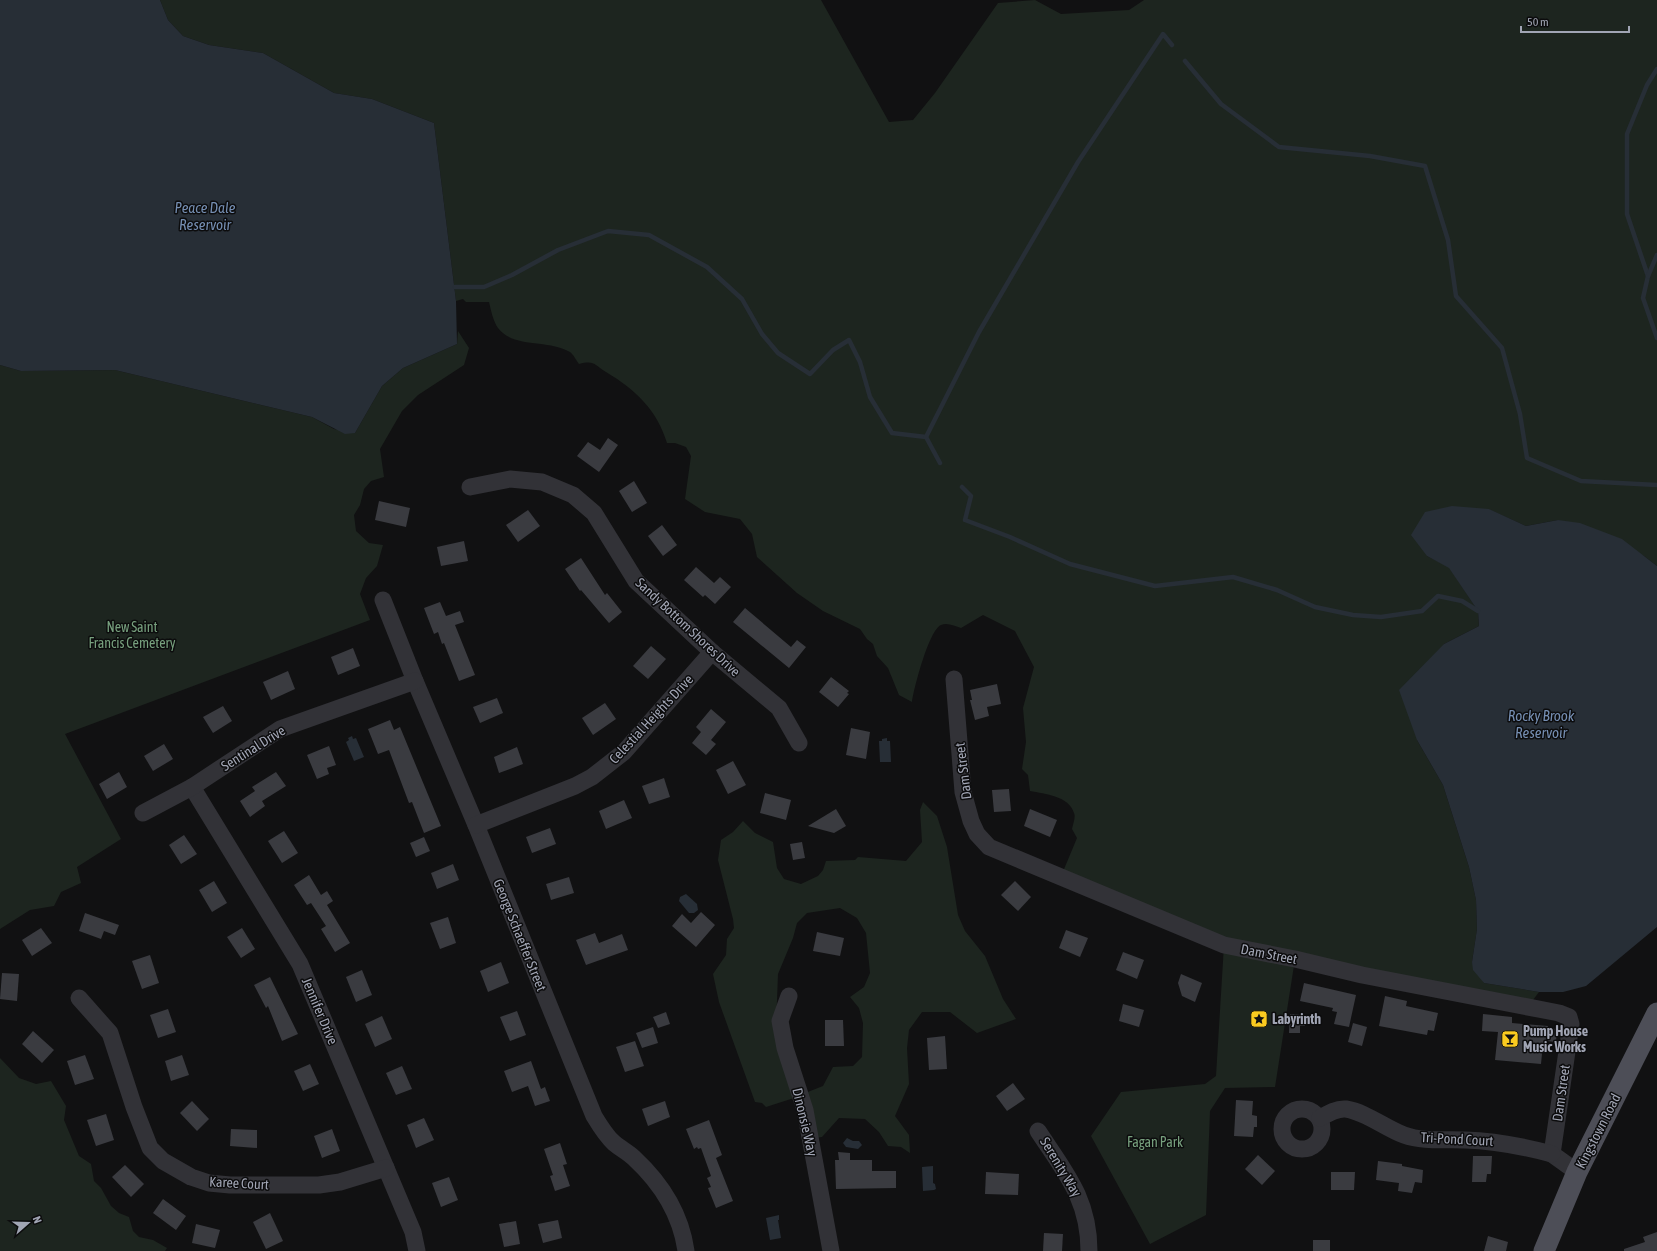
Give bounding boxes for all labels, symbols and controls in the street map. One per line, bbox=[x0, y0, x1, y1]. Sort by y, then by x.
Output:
scale bar bbox=[1521, 8, 1629, 34]
text: 50 m bbox=[1527, 15, 1549, 29]
water label: Peace Dale Reservoir bbox=[174, 199, 236, 233]
street label: Sandy Bottom Shores Drive bbox=[632, 574, 744, 680]
park label: New Saint Francis Cemetery bbox=[88, 619, 176, 651]
street label: Celestial Heights Drive bbox=[606, 671, 696, 767]
water label: Rocky Brook Reservoir bbox=[1508, 707, 1575, 741]
street label: Sentinal Drive bbox=[218, 722, 288, 774]
street label: Dam Street bbox=[952, 742, 974, 800]
street label: George Schaeffer Street bbox=[490, 877, 550, 993]
street label: Dam Street bbox=[1239, 941, 1299, 967]
street label: Jennifer Drive bbox=[299, 975, 341, 1047]
place icon: Labyrinth bbox=[1249, 1009, 1269, 1029]
place label: Labyrinth bbox=[1272, 1011, 1321, 1027]
place label: Pump House Music Works bbox=[1523, 1023, 1588, 1055]
bar icon: Pump House Music Works bbox=[1500, 1029, 1520, 1049]
street label: Dam Street bbox=[1549, 1064, 1573, 1122]
street label: Dinonsie Way bbox=[789, 1086, 821, 1158]
street label: Kingstown Road bbox=[1572, 1091, 1624, 1171]
street label: Tri-Pond Court bbox=[1420, 1129, 1494, 1149]
street label: Serenity Way bbox=[1037, 1134, 1085, 1200]
park label: Fagan Park bbox=[1127, 1134, 1183, 1150]
street label: Karee Court bbox=[209, 1173, 269, 1193]
north arrow bbox=[8, 1203, 48, 1243]
text: N bbox=[31, 1214, 44, 1225]

